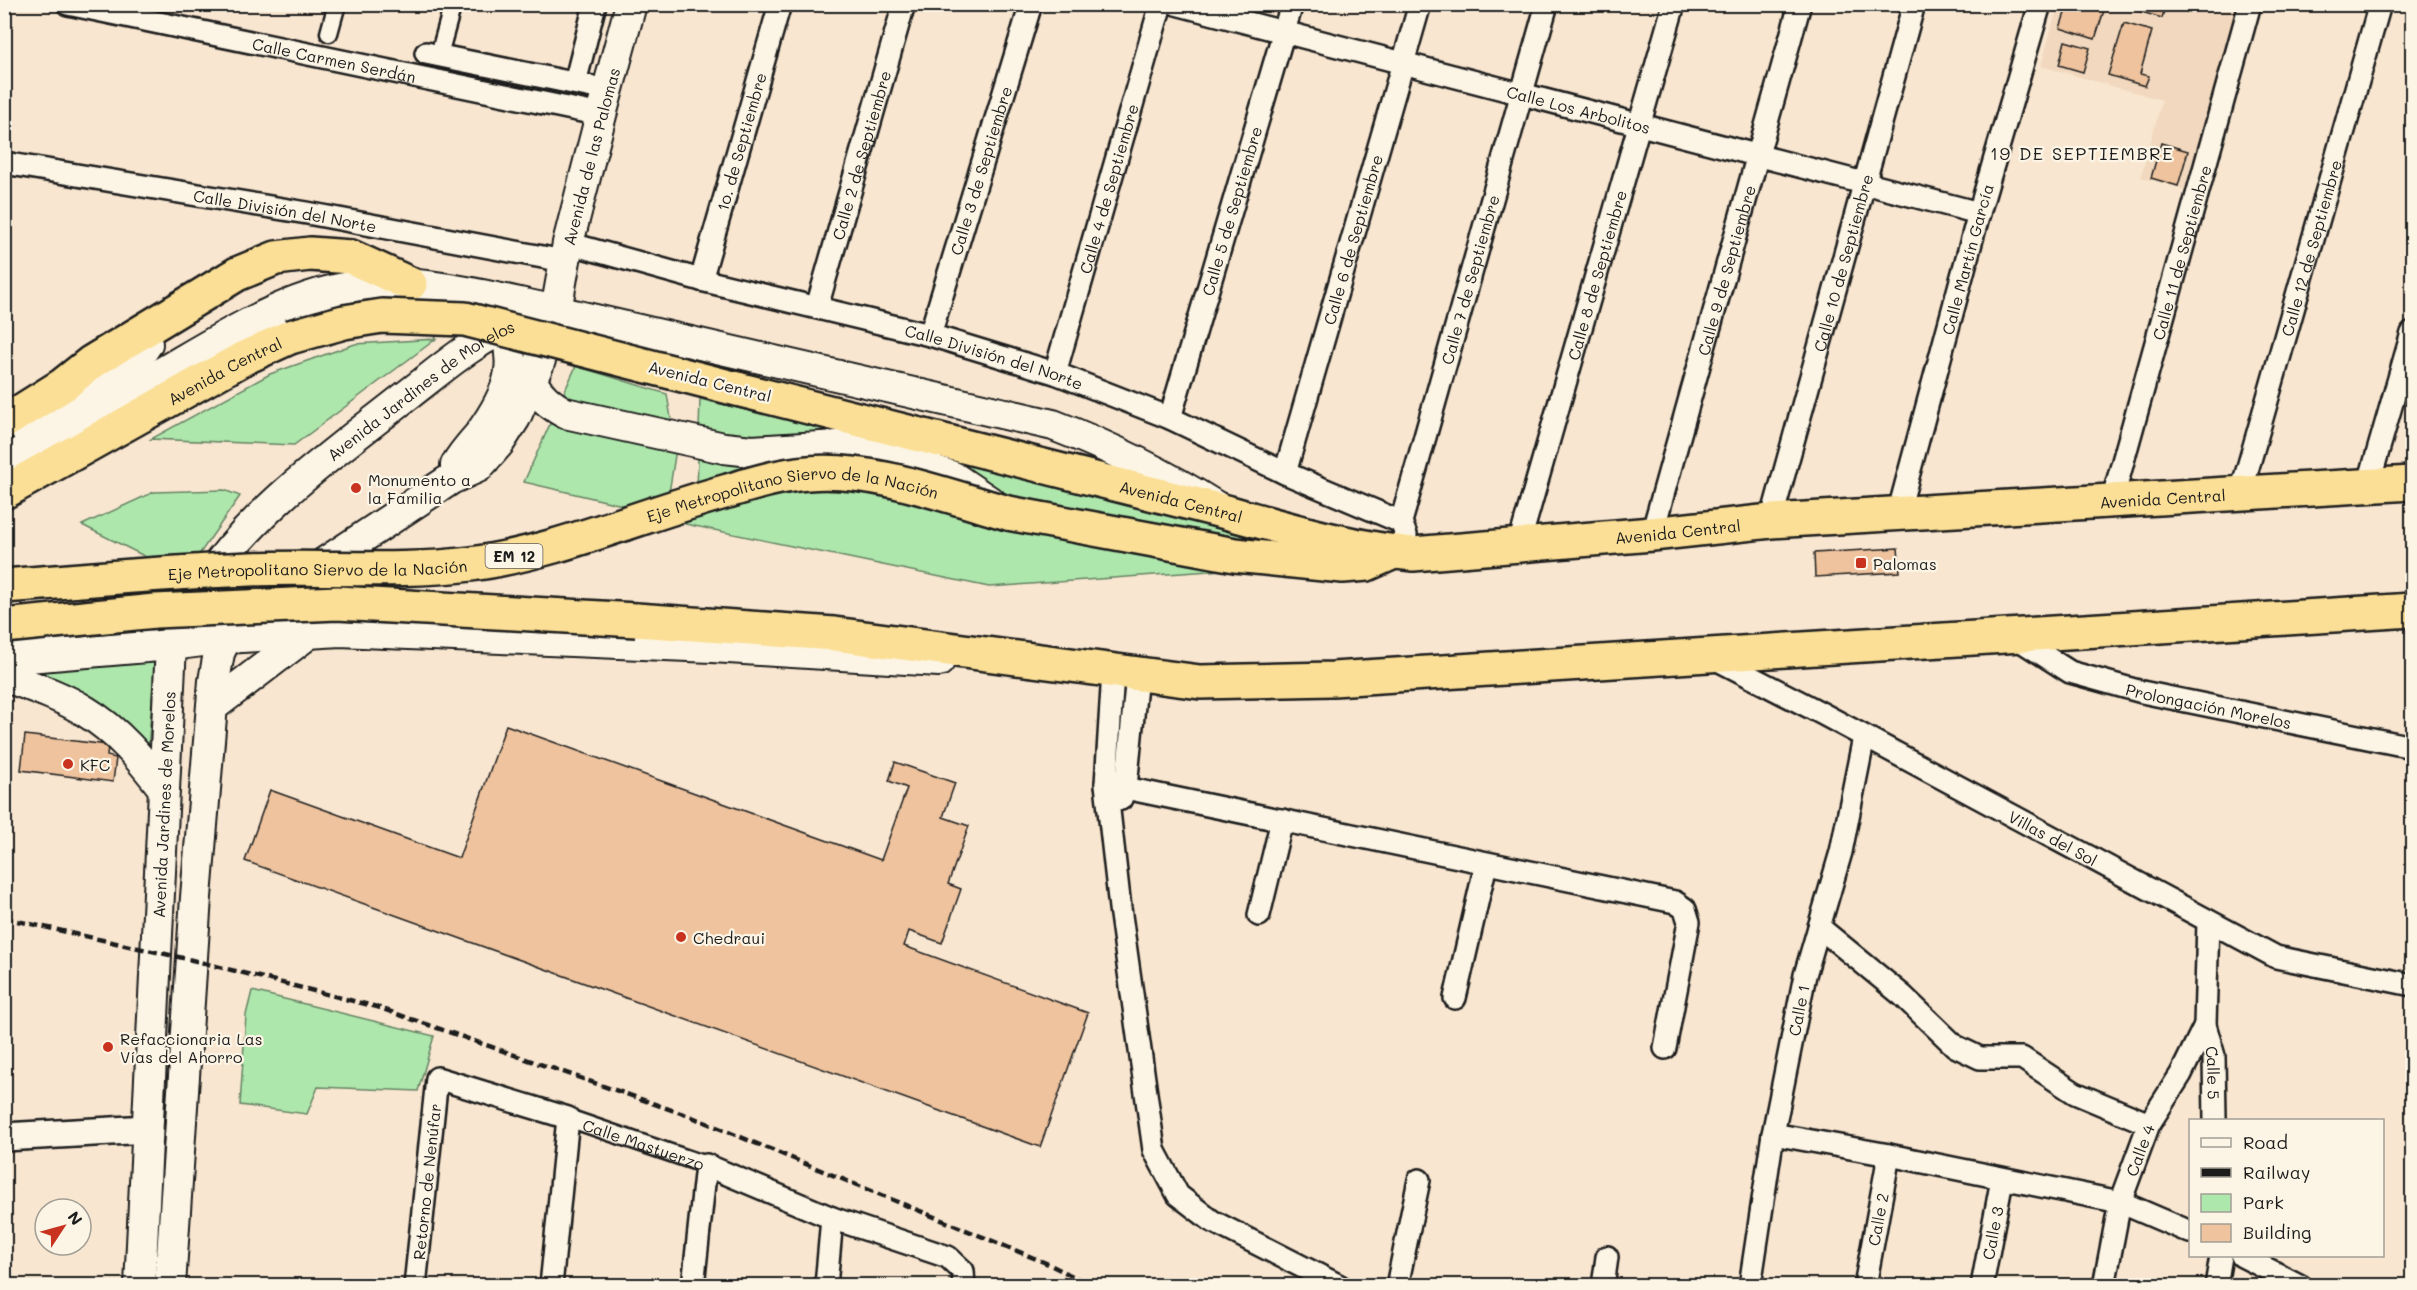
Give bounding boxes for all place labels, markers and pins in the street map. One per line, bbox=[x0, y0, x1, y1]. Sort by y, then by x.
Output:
place label: Monumento a la Familia bbox=[368, 469, 471, 508]
marker: Monumento a la Familia bbox=[349, 481, 363, 495]
place label: Palomas bbox=[1873, 553, 1937, 574]
marker: Palomas bbox=[1854, 556, 1868, 570]
place label: KFC bbox=[80, 754, 110, 775]
marker: KFC bbox=[61, 757, 75, 771]
place label: Chedraui bbox=[693, 927, 765, 948]
marker: Chedraui bbox=[674, 930, 688, 944]
place label: Refaccionaria Las Vías del Ahorro bbox=[120, 1028, 263, 1067]
marker: Refaccionaria Las Vías del Ahorro bbox=[101, 1040, 115, 1054]

